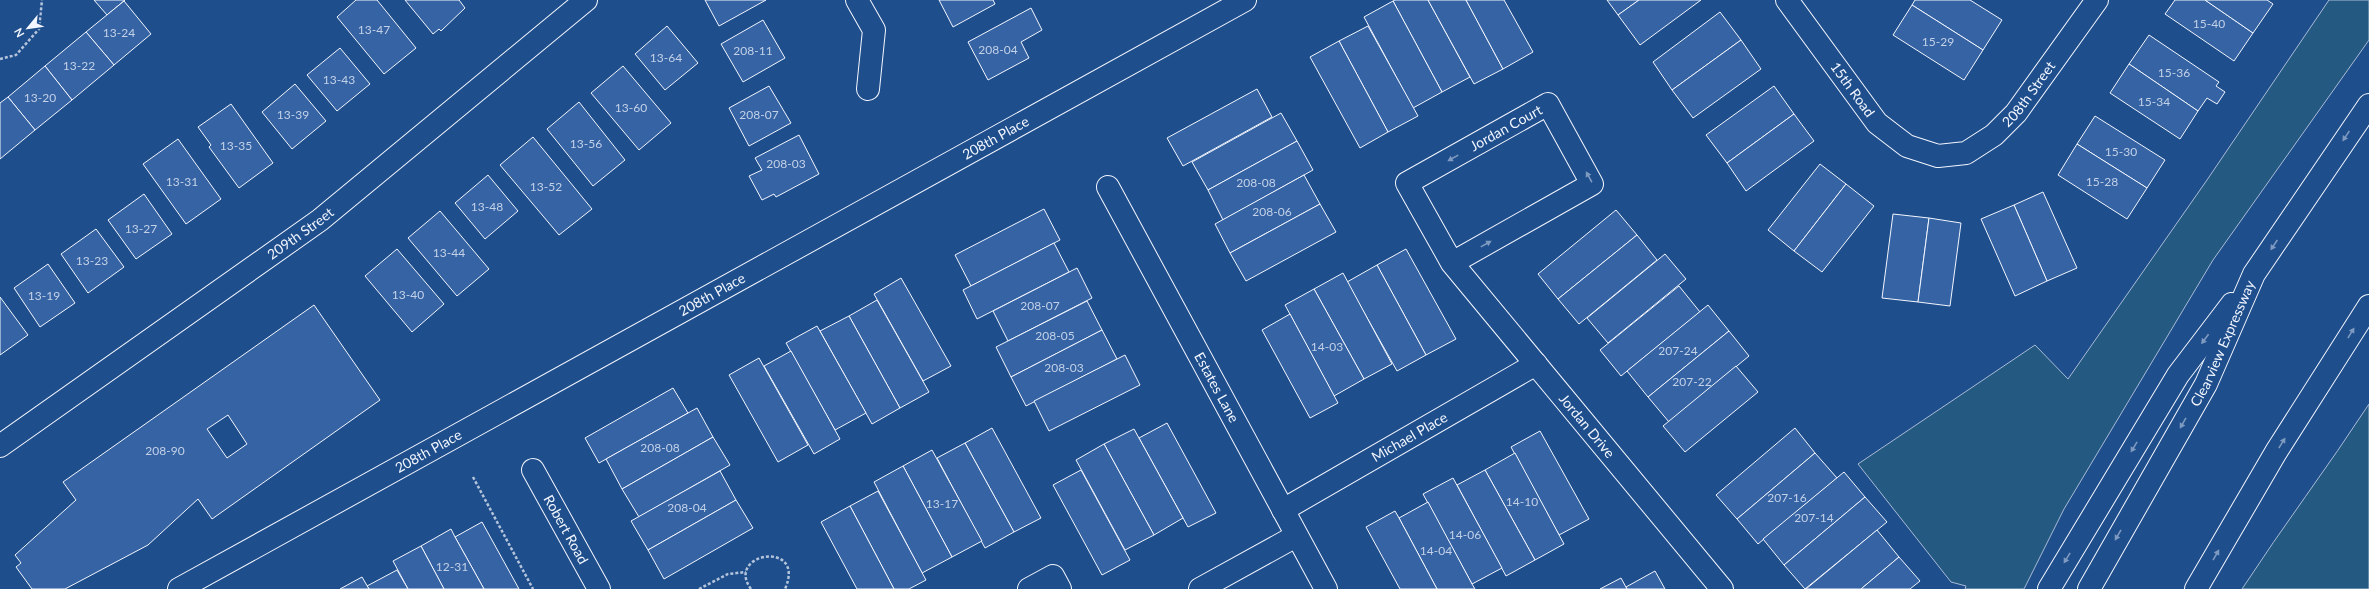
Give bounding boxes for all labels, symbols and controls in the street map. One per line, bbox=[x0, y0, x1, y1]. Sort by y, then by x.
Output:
north arrow bbox=[8, 8, 48, 48]
house number: 15-40 bbox=[2193, 16, 2225, 31]
house number: 13-47 bbox=[358, 22, 390, 37]
house number: 13-24 bbox=[103, 25, 135, 40]
text: N bbox=[11, 26, 27, 40]
house number: 15-29 bbox=[1922, 34, 1954, 49]
house number: 208-04 bbox=[978, 42, 1018, 57]
house number: 208-11 bbox=[733, 43, 773, 58]
house number: 13-64 bbox=[650, 50, 682, 65]
house number: 13-22 bbox=[63, 58, 95, 73]
street label: 208th Street bbox=[1998, 58, 2058, 130]
street label: 15th Road bbox=[1827, 59, 1879, 120]
house number: 15-36 bbox=[2158, 65, 2190, 80]
house number: 13-43 bbox=[323, 72, 355, 87]
house number: 13-20 bbox=[24, 90, 56, 105]
house number: 15-34 bbox=[2138, 94, 2170, 109]
house number: 13-60 bbox=[615, 100, 647, 115]
street label: Jordan Court bbox=[1467, 101, 1545, 154]
house number: 13-39 bbox=[277, 107, 309, 122]
house number: 208-07 bbox=[739, 107, 779, 122]
street label: 208th Place bbox=[959, 112, 1032, 163]
one-way arrow bbox=[2343, 131, 2350, 142]
house number: 13-56 bbox=[570, 136, 602, 151]
house number: 13-35 bbox=[220, 138, 252, 153]
house number: 15-30 bbox=[2105, 144, 2137, 159]
one-way arrow bbox=[1447, 154, 1458, 161]
house number: 208-03 bbox=[766, 156, 806, 171]
one-way arrow bbox=[1585, 171, 1592, 183]
house number: 13-31 bbox=[166, 174, 198, 189]
house number: 15-28 bbox=[2086, 174, 2118, 189]
house number: 208-08 bbox=[1236, 175, 1276, 190]
house number: 13-52 bbox=[530, 179, 562, 194]
house number: 13-48 bbox=[471, 199, 503, 214]
street label: 209th Street bbox=[264, 203, 337, 263]
house number: 208-06 bbox=[1252, 204, 1292, 219]
house number: 13-27 bbox=[125, 221, 157, 236]
one-way arrow bbox=[2270, 239, 2278, 250]
one-way arrow bbox=[1480, 240, 1492, 247]
house number: 13-44 bbox=[433, 245, 465, 260]
house number: 13-23 bbox=[76, 253, 108, 268]
street label: 208th Place bbox=[676, 269, 748, 319]
street label: Clearview Expressway bbox=[2186, 277, 2259, 409]
house number: 13-40 bbox=[392, 287, 424, 302]
house number: 13-19 bbox=[28, 288, 60, 303]
house number: 208-07 bbox=[1020, 298, 1060, 313]
one-way arrow bbox=[2348, 327, 2355, 339]
house number: 208-05 bbox=[1035, 328, 1075, 343]
one-way arrow bbox=[2201, 333, 2210, 344]
house number: 14-03 bbox=[1311, 339, 1343, 354]
house number: 207-24 bbox=[1658, 343, 1698, 358]
street label: Estates Lane bbox=[1191, 349, 1243, 425]
house number: 208-03 bbox=[1044, 360, 1084, 375]
house number: 207-22 bbox=[1672, 374, 1712, 389]
street label: Jordan Drive bbox=[1556, 390, 1619, 461]
street label: Michael Place bbox=[1368, 408, 1450, 465]
one-way arrow bbox=[2180, 417, 2187, 429]
street label: 208th Place bbox=[392, 426, 464, 476]
one-way arrow bbox=[2278, 437, 2285, 449]
house number: 208-08 bbox=[640, 440, 680, 455]
one-way arrow bbox=[2131, 441, 2138, 453]
house number: 208-90 bbox=[145, 443, 185, 458]
house number: 207-16 bbox=[1767, 490, 1807, 505]
street label: Robert Road bbox=[540, 492, 592, 567]
house number: 14-10 bbox=[1506, 494, 1538, 509]
house number: 13-17 bbox=[926, 496, 958, 511]
house number: 208-04 bbox=[667, 500, 707, 515]
house number: 207-14 bbox=[1794, 510, 1834, 525]
house number: 14-06 bbox=[1449, 527, 1481, 542]
one-way arrow bbox=[2115, 529, 2122, 541]
house number: 14-04 bbox=[1420, 543, 1452, 558]
one-way arrow bbox=[2212, 549, 2219, 561]
one-way arrow bbox=[2063, 553, 2071, 563]
house number: 12-31 bbox=[436, 559, 468, 574]

